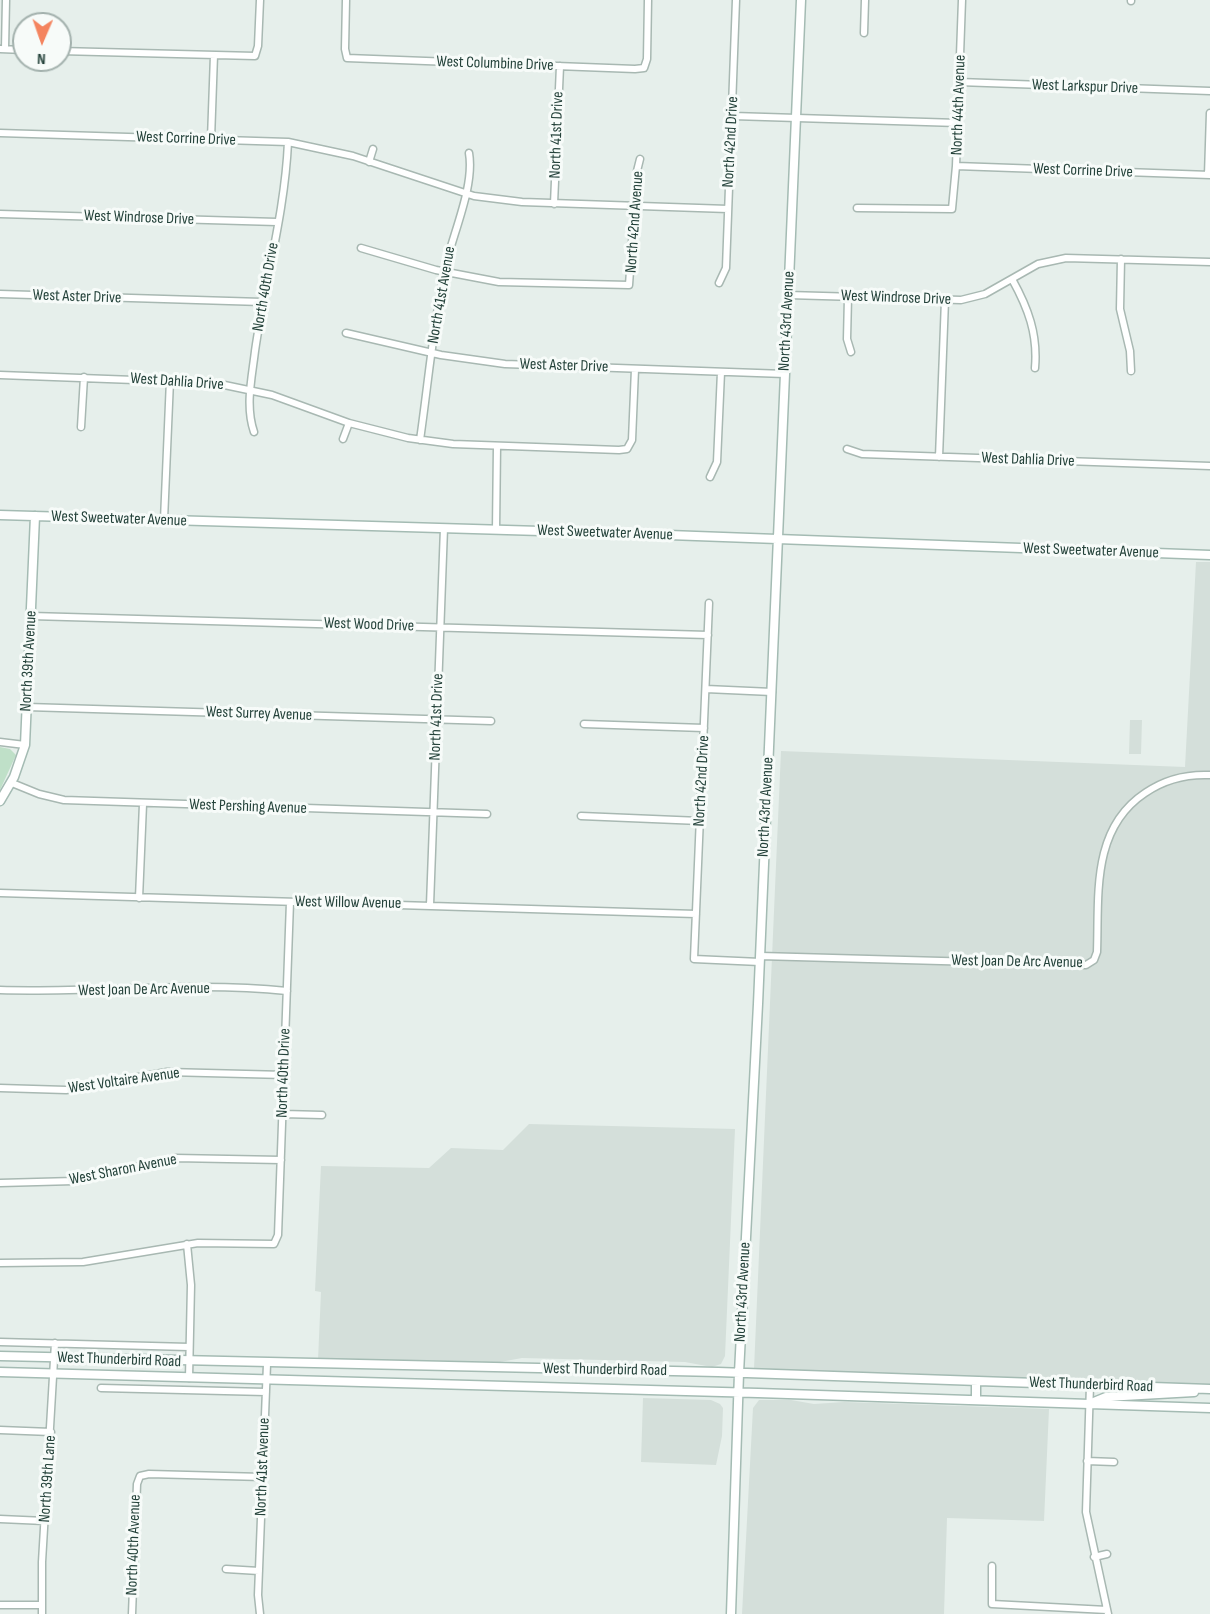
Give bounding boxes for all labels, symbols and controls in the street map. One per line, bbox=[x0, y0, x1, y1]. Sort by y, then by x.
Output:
north arrow bbox=[12, 12, 72, 72]
text: N bbox=[37, 49, 46, 68]
street label: West Columbine Drive bbox=[436, 52, 554, 76]
street label: North 44th Avenue bbox=[948, 54, 970, 156]
street label: West Larkspur Drive bbox=[1031, 76, 1139, 98]
street label: North 41st Drive bbox=[546, 91, 568, 179]
street label: North 42nd Drive bbox=[719, 96, 743, 188]
street label: West Corrine Drive bbox=[136, 128, 236, 150]
street label: West Corrine Drive bbox=[1033, 160, 1133, 182]
street label: North 42nd Avenue bbox=[622, 170, 648, 274]
street label: West Windrose Drive bbox=[84, 206, 194, 230]
street label: North 40th Drive bbox=[249, 241, 283, 333]
street label: North 41st Avenue bbox=[424, 245, 460, 345]
street label: North 43rd Avenue bbox=[775, 271, 799, 371]
street label: West Aster Drive bbox=[32, 286, 122, 308]
street label: West Windrose Drive bbox=[841, 286, 951, 310]
street label: West Aster Drive bbox=[519, 355, 609, 377]
street label: West Dahlia Drive bbox=[130, 369, 224, 395]
street label: West Dahlia Drive bbox=[981, 449, 1075, 471]
street label: West Sweetwater Avenue bbox=[51, 507, 187, 531]
street label: West Sweetwater Avenue bbox=[537, 521, 673, 545]
street label: West Sweetwater Avenue bbox=[1023, 539, 1159, 563]
street label: North 39th Avenue bbox=[17, 610, 41, 712]
street label: West Wood Drive bbox=[324, 614, 414, 636]
street label: North 41st Drive bbox=[426, 673, 448, 761]
street label: West Surrey Avenue bbox=[206, 703, 312, 725]
street label: North 42nd Drive bbox=[690, 735, 714, 827]
street label: North 43rd Avenue bbox=[754, 757, 778, 857]
street label: West Pershing Avenue bbox=[189, 795, 307, 819]
street label: West Willow Avenue bbox=[295, 892, 401, 914]
street label: West Joan De Arc Avenue bbox=[951, 951, 1083, 973]
street label: West Joan De Arc Avenue bbox=[78, 979, 210, 1001]
street label: North 40th Drive bbox=[273, 1028, 295, 1118]
street label: West Voltaire Avenue bbox=[67, 1064, 181, 1098]
street label: West Sharon Avenue bbox=[68, 1150, 178, 1190]
street label: North 43rd Avenue bbox=[731, 1242, 755, 1342]
street label: West Thunderbird Road bbox=[57, 1348, 181, 1372]
street label: West Thunderbird Road bbox=[543, 1359, 667, 1381]
street label: West Thunderbird Road bbox=[1029, 1373, 1153, 1397]
street label: North 41st Avenue bbox=[252, 1417, 274, 1517]
street label: North 39th Lane bbox=[35, 1435, 61, 1523]
street label: North 40th Avenue bbox=[123, 1494, 145, 1596]

